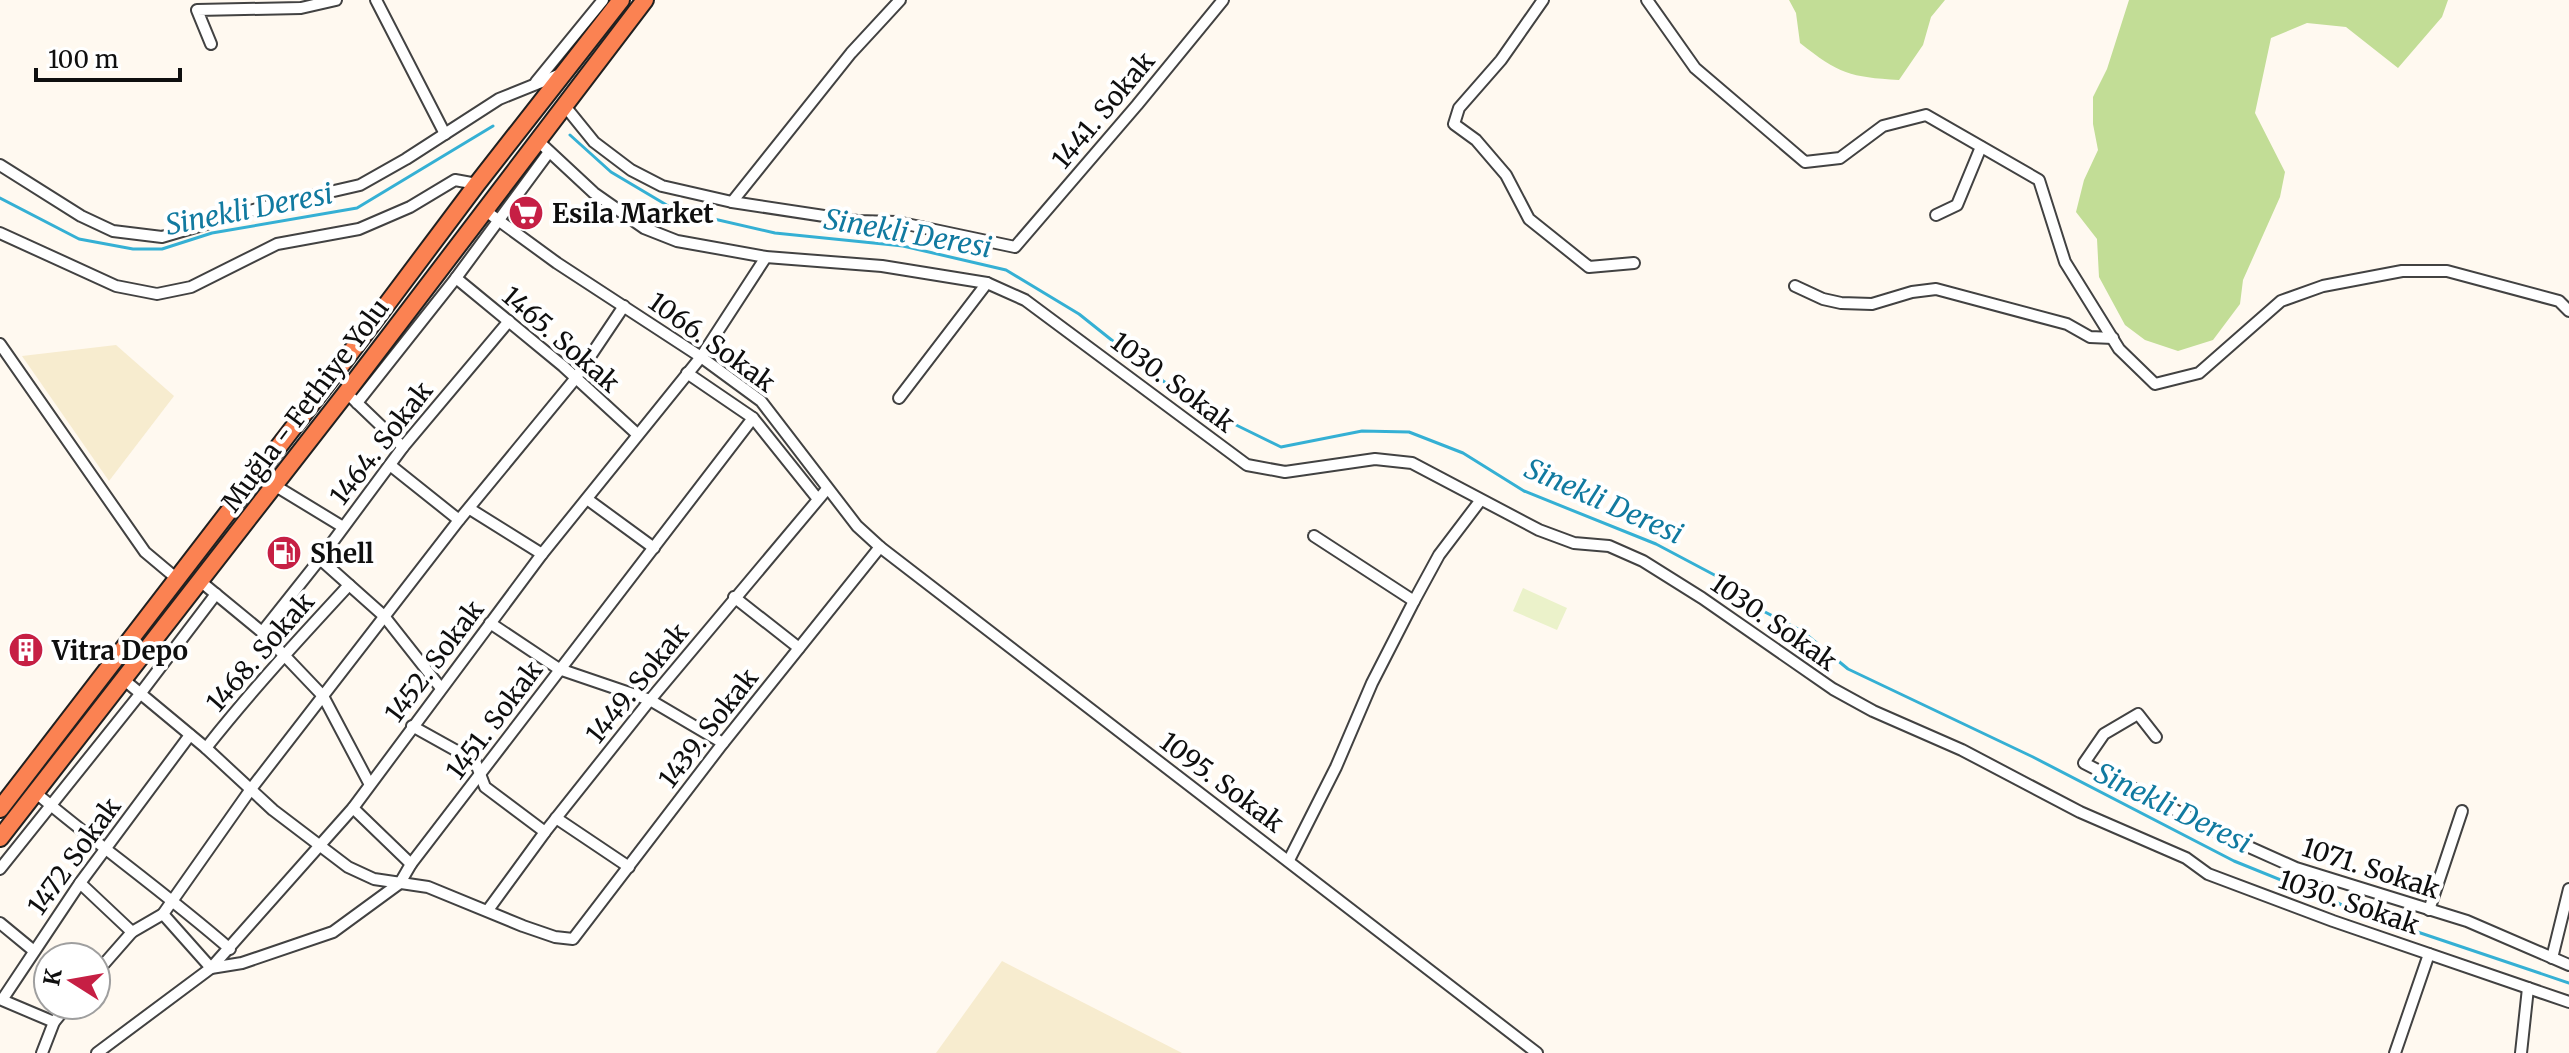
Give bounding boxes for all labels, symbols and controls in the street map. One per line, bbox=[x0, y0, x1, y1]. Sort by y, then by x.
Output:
scale bar bbox=[36, 32, 180, 82]
text: 100 m bbox=[48, 44, 119, 75]
street label: 1441. Sokak bbox=[1045, 44, 1162, 175]
water label: Sinekli Deresi bbox=[162, 175, 336, 243]
supermarket icon: Esila Market bbox=[507, 194, 545, 232]
place label: Esila Market bbox=[552, 197, 714, 230]
water label: Sinekli Deresi bbox=[821, 201, 995, 265]
street label: 1465. Sokak bbox=[495, 279, 627, 399]
street label: 1066. Sokak bbox=[642, 285, 782, 399]
street label: Muğla - Fethiye Yolu bbox=[214, 292, 396, 518]
street label: 1030. Sokak bbox=[1105, 325, 1242, 440]
street label: 1464. Sokak bbox=[323, 374, 440, 511]
water label: Sinekli Deresi bbox=[1519, 450, 1689, 552]
fuel station icon: Shell bbox=[265, 534, 303, 572]
place label: Shell bbox=[310, 537, 374, 570]
street label: 1030. Sokak bbox=[1704, 566, 1844, 678]
street label: 1468. Sokak bbox=[199, 585, 321, 718]
street label: 1452. Sokak bbox=[378, 593, 491, 728]
street label: 1449. Sokak bbox=[579, 616, 696, 750]
building icon: Vitra Depo bbox=[7, 631, 45, 669]
place label: Vitra Depo bbox=[51, 634, 188, 667]
street label: 1451. Sokak bbox=[439, 654, 550, 786]
street label: 1439. Sokak bbox=[651, 661, 765, 794]
street label: 1095. Sokak bbox=[1154, 725, 1291, 840]
water label: Sinekli Deresi bbox=[2089, 755, 2257, 861]
street label: 1472 Sokak bbox=[20, 790, 128, 921]
street label: 1071. Sokak bbox=[2298, 830, 2445, 906]
street label: 1030. Sokak bbox=[2274, 863, 2424, 942]
north arrow bbox=[32, 941, 112, 1021]
text: K bbox=[37, 966, 68, 988]

